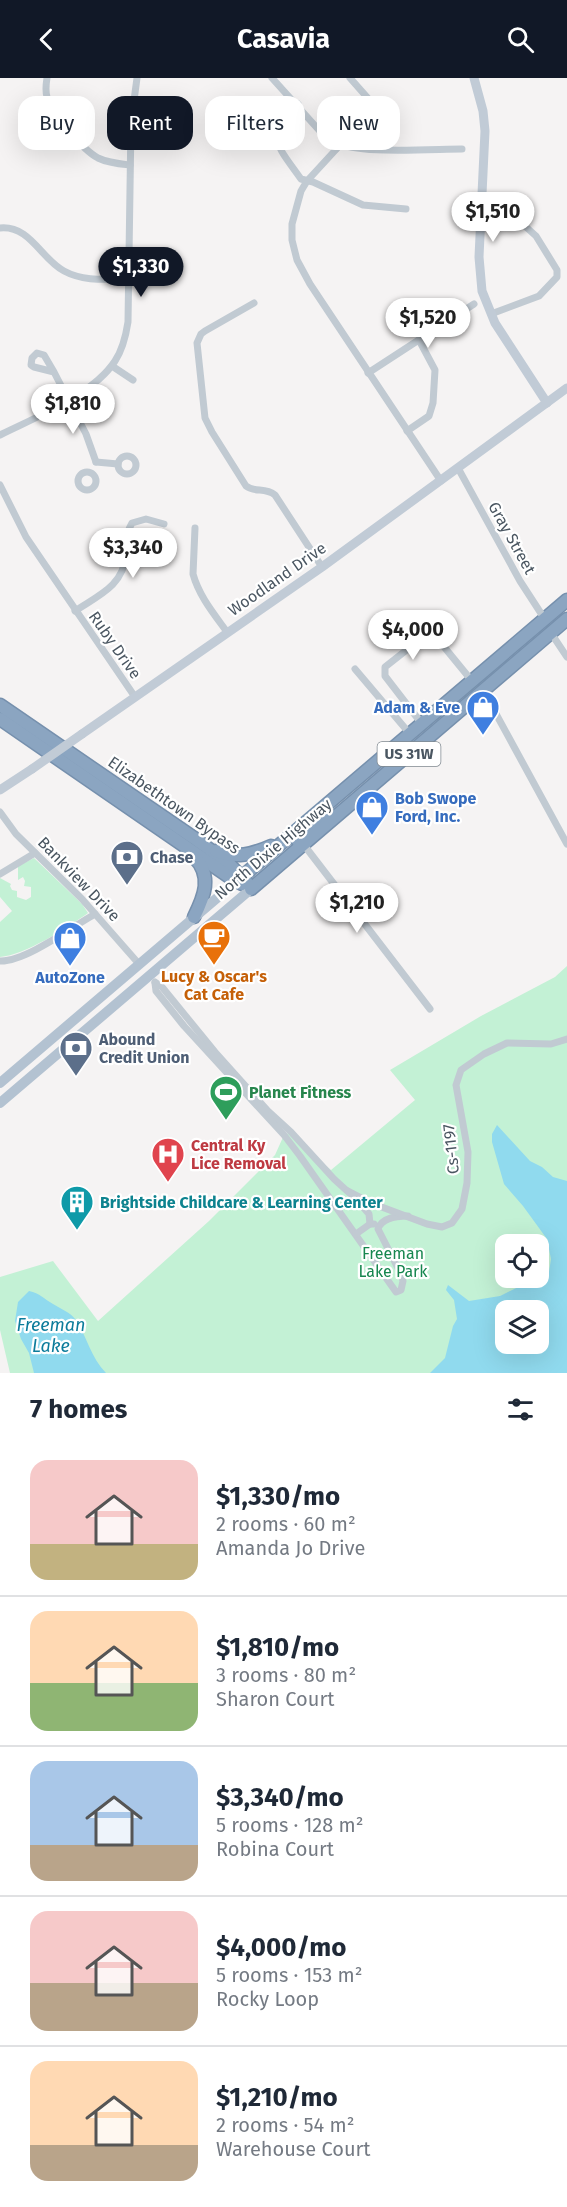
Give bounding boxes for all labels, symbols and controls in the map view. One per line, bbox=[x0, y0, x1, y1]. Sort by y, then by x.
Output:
icon: back bbox=[30, 23, 63, 56]
text: Casavia bbox=[237, 23, 330, 55]
icon: search bbox=[504, 23, 537, 56]
chip: Buy bbox=[18, 96, 95, 150]
chip: Rent bbox=[107, 96, 193, 150]
chip: Filters bbox=[205, 96, 305, 150]
chip: New bbox=[317, 96, 400, 150]
pin: $1,510 bbox=[444, 192, 542, 243]
text: $1,510 bbox=[465, 199, 521, 223]
pin: $1,330 bbox=[92, 247, 190, 298]
text: $1,330 bbox=[112, 254, 170, 278]
pin: $1,520 bbox=[379, 298, 477, 349]
text: $1,520 bbox=[399, 305, 457, 329]
pin: $1,810 bbox=[24, 384, 122, 435]
text: $1,810 bbox=[45, 391, 101, 415]
street label: Gray Street bbox=[484, 499, 540, 578]
pin: $3,340 bbox=[84, 528, 182, 579]
text: $3,340 bbox=[103, 535, 163, 559]
street label: Woodland Drive bbox=[224, 538, 330, 620]
street label: Ruby Drive bbox=[85, 608, 145, 682]
pin: $4,000 bbox=[364, 610, 462, 661]
text: $4,000 bbox=[382, 617, 444, 641]
shop icon: Adam & Eve bbox=[465, 689, 501, 736]
place label: Adam & Eve bbox=[373, 698, 460, 717]
road number: US 31W bbox=[378, 742, 440, 766]
street label: Elizabethtown Bypass bbox=[104, 752, 244, 858]
shop icon: Bob Swope Ford, Inc. bbox=[354, 789, 390, 836]
place label: Bob Swope Ford, Inc. bbox=[395, 789, 477, 826]
street label: North Dixie Highway bbox=[211, 795, 335, 903]
street label: Bankview Drive bbox=[34, 833, 124, 925]
bank icon: Chase bbox=[109, 839, 145, 886]
place label: Chase bbox=[150, 848, 194, 867]
pin: $1,210 bbox=[308, 883, 406, 934]
text: $1,210 bbox=[329, 890, 385, 914]
cafe icon: Lucy & Oscar's Cat Cafe bbox=[196, 919, 232, 966]
shop icon: AutoZone bbox=[52, 920, 88, 967]
place label: Lucy & Oscar's Cat Cafe bbox=[161, 967, 267, 1004]
place label: AutoZone bbox=[34, 968, 105, 987]
bank icon: Abound Credit Union bbox=[58, 1030, 94, 1077]
place label: Abound Credit Union bbox=[98, 1030, 190, 1067]
sports icon: Planet Fitness bbox=[208, 1074, 244, 1121]
place label: Planet Fitness bbox=[249, 1083, 352, 1102]
street label: Cs-1197 bbox=[439, 1123, 463, 1175]
hospital icon: Central Ky Lice Removal bbox=[150, 1136, 186, 1183]
place label: Central Ky Lice Removal bbox=[191, 1136, 286, 1173]
building icon: Brightside Childcare & Learning Center bbox=[59, 1184, 95, 1231]
place label: Brightside Childcare & Learning Center bbox=[100, 1193, 383, 1212]
map controls bbox=[495, 1234, 549, 1354]
button: locate bbox=[495, 1234, 549, 1288]
park label: Freeman Lake Park bbox=[358, 1244, 428, 1281]
button: layers bbox=[495, 1300, 549, 1354]
water label: Freeman Lake bbox=[17, 1314, 85, 1357]
icon: filters bbox=[504, 1393, 537, 1426]
text: 7 homes bbox=[30, 1394, 127, 1425]
text: $1,330/mo bbox=[216, 1481, 340, 1512]
icon: home bbox=[78, 1484, 150, 1556]
text: 2 rooms · 60 m² bbox=[216, 1512, 356, 1536]
text: Amanda Jo Drive bbox=[216, 1536, 365, 1560]
text: $1,810/mo bbox=[216, 1632, 339, 1663]
icon: home bbox=[78, 1635, 150, 1707]
text: 3 rooms · 80 m² bbox=[216, 1663, 356, 1687]
text: Sharon Court bbox=[216, 1687, 334, 1711]
text: $3,340/mo bbox=[216, 1782, 344, 1813]
icon: home bbox=[78, 1785, 150, 1857]
text: 5 rooms · 128 m² bbox=[216, 1813, 364, 1837]
text: Robina Court bbox=[216, 1837, 334, 1861]
text: $4,000/mo bbox=[216, 1932, 346, 1963]
icon: home bbox=[78, 1935, 150, 2007]
text: 5 rooms · 153 m² bbox=[216, 1963, 363, 1987]
text: Rocky Loop bbox=[216, 1987, 319, 2011]
text: $1,210/mo bbox=[216, 2082, 338, 2113]
icon: home bbox=[78, 2085, 150, 2157]
text: 2 rooms · 54 m² bbox=[216, 2113, 355, 2137]
text: Warehouse Court bbox=[216, 2137, 370, 2161]

